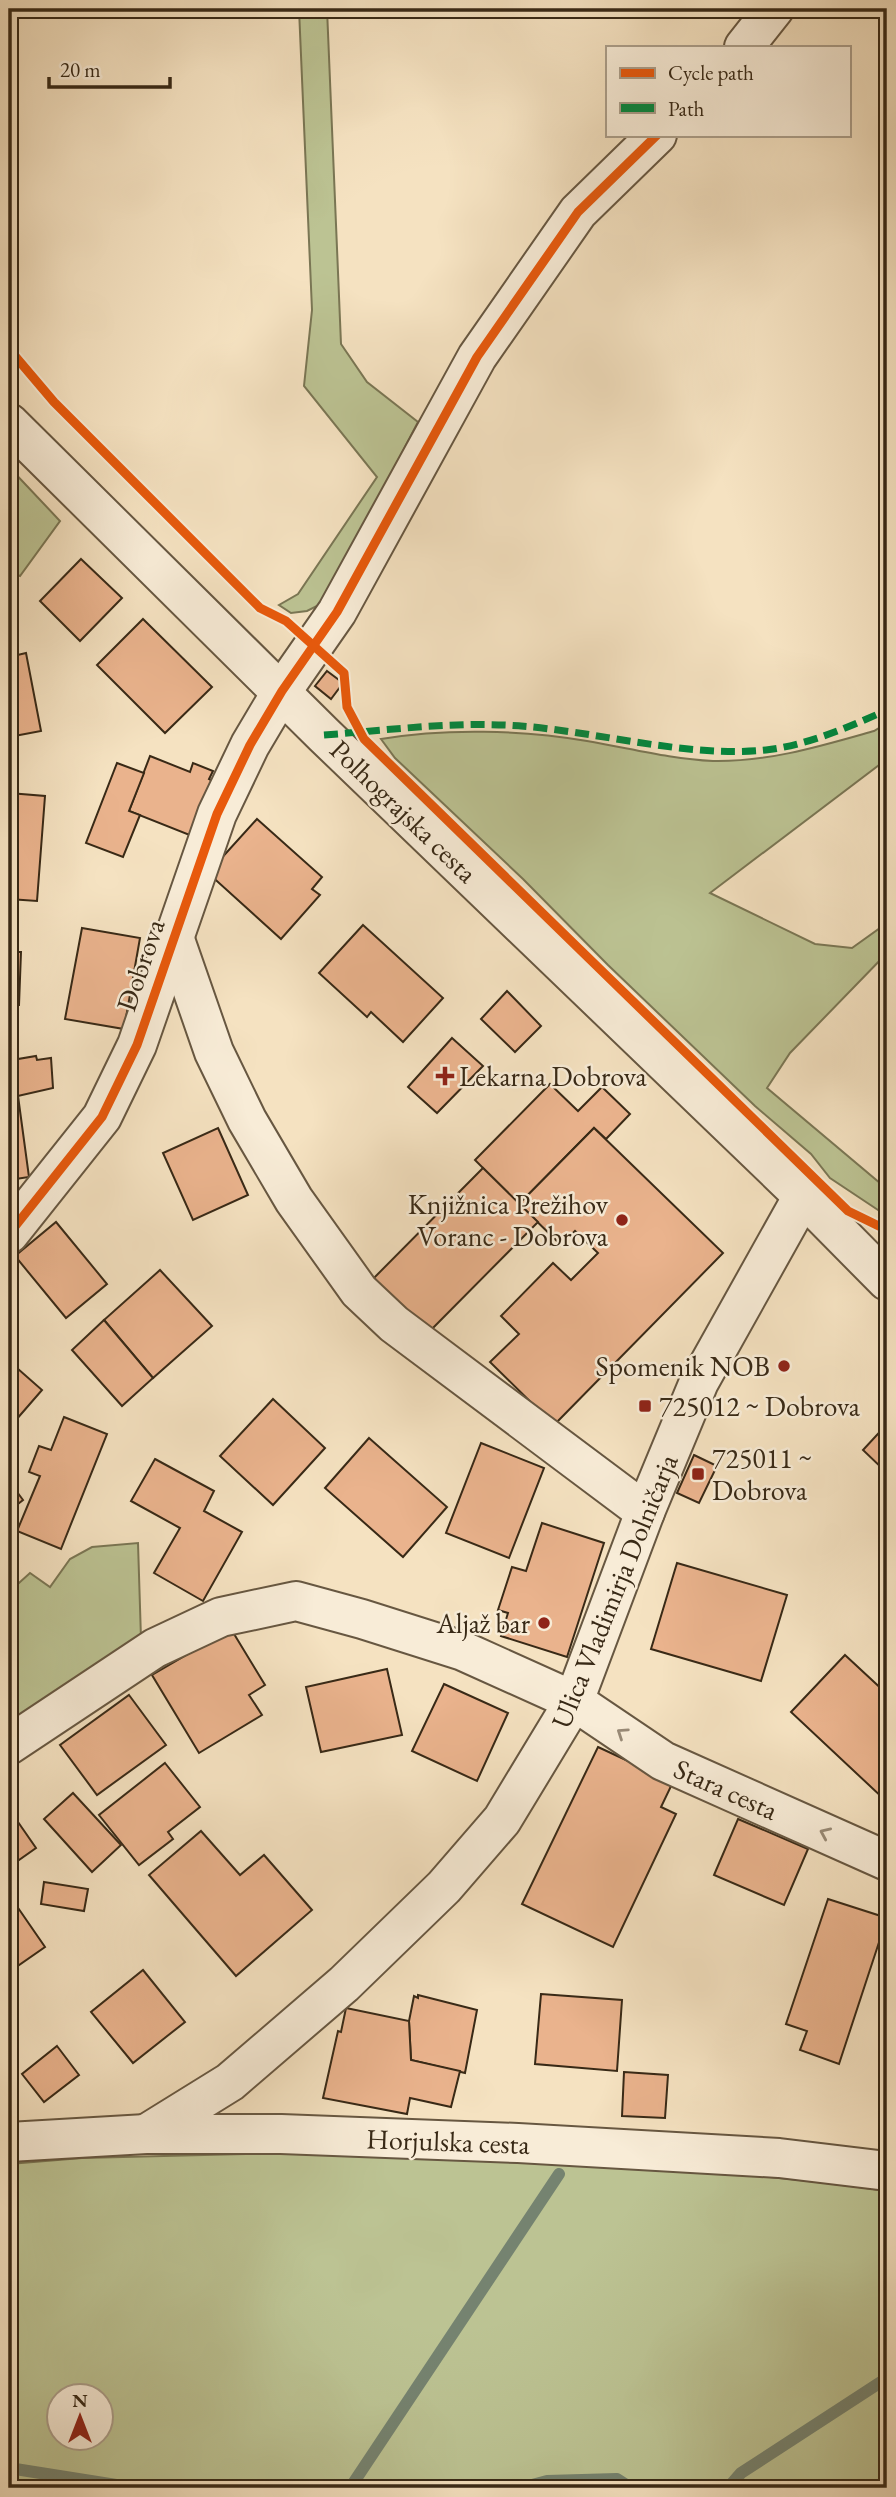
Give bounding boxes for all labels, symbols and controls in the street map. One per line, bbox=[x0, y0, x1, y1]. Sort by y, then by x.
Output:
scale bar bbox=[49, 46, 170, 90]
legend bbox=[606, 46, 850, 136]
text: 20 m bbox=[60, 56, 101, 83]
text: Cycle path bbox=[668, 59, 754, 86]
text: Path bbox=[668, 95, 705, 122]
street label: Polhograjska cesta bbox=[323, 732, 486, 891]
street label: Dobrova bbox=[107, 913, 173, 1016]
place label: Lekarna Dobrova bbox=[459, 1058, 648, 1094]
marker: Lekarna Dobrova bbox=[437, 1068, 453, 1084]
place label: Knjižnica Prežihov Voranc - Dobrova bbox=[408, 1186, 609, 1254]
marker: Knjižnica Prežihov Voranc - Dobrova bbox=[614, 1212, 630, 1228]
place label: Spomenik NOB bbox=[596, 1348, 770, 1384]
marker: Spomenik NOB bbox=[776, 1358, 792, 1374]
place label: 725012 ~ Dobrova bbox=[659, 1388, 861, 1424]
marker: 725012 ~ Dobrova bbox=[637, 1398, 653, 1414]
place label: 725011 ~ Dobrova bbox=[712, 1440, 812, 1508]
street label: Ulica Vladimirja Dolničarja bbox=[542, 1448, 686, 1733]
marker: 725011 ~ Dobrova bbox=[690, 1466, 706, 1482]
place label: Aljaž bar bbox=[435, 1605, 531, 1641]
marker: Aljaž bar bbox=[536, 1615, 552, 1631]
one-way arrow bbox=[616, 1728, 629, 1741]
street label: Stara cesta bbox=[668, 1750, 784, 1828]
one-way arrow bbox=[820, 1827, 832, 1841]
street label: Horjulska cesta bbox=[366, 2120, 531, 2162]
north arrow bbox=[46, 2382, 116, 2452]
text: N bbox=[72, 2388, 88, 2413]

